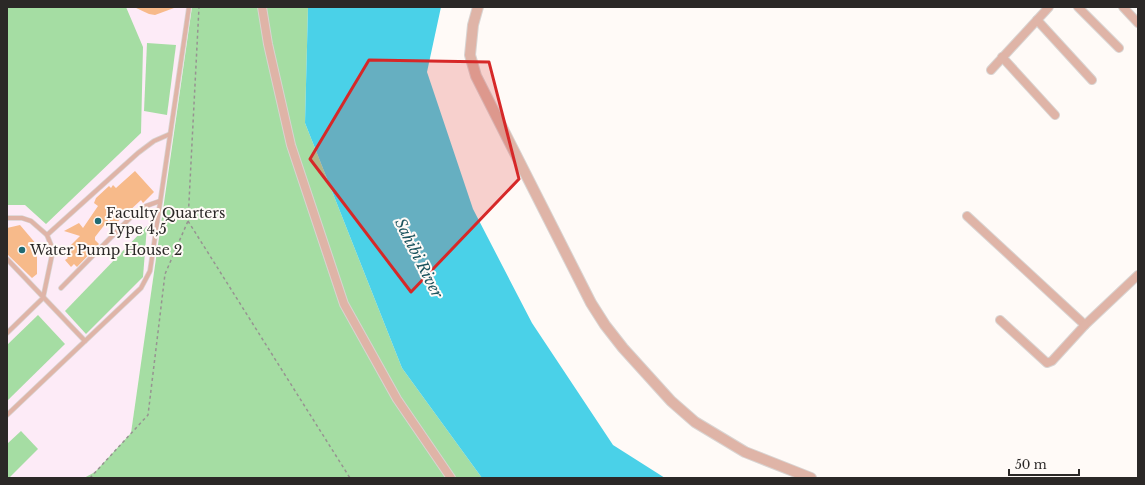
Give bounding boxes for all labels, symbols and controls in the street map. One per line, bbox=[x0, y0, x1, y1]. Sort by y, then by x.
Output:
place label: Faculty Quarters Type 4,5 bbox=[106, 204, 225, 238]
water label: Sahibi River bbox=[391, 215, 448, 302]
marker: Faculty Quarters Type 4,5 bbox=[93, 216, 103, 226]
place label: Water Pump House 2 bbox=[29, 241, 182, 259]
marker: Water Pump House 2 bbox=[17, 245, 27, 255]
scale bar bbox=[1009, 451, 1079, 477]
text: 50 m bbox=[1015, 457, 1047, 472]

